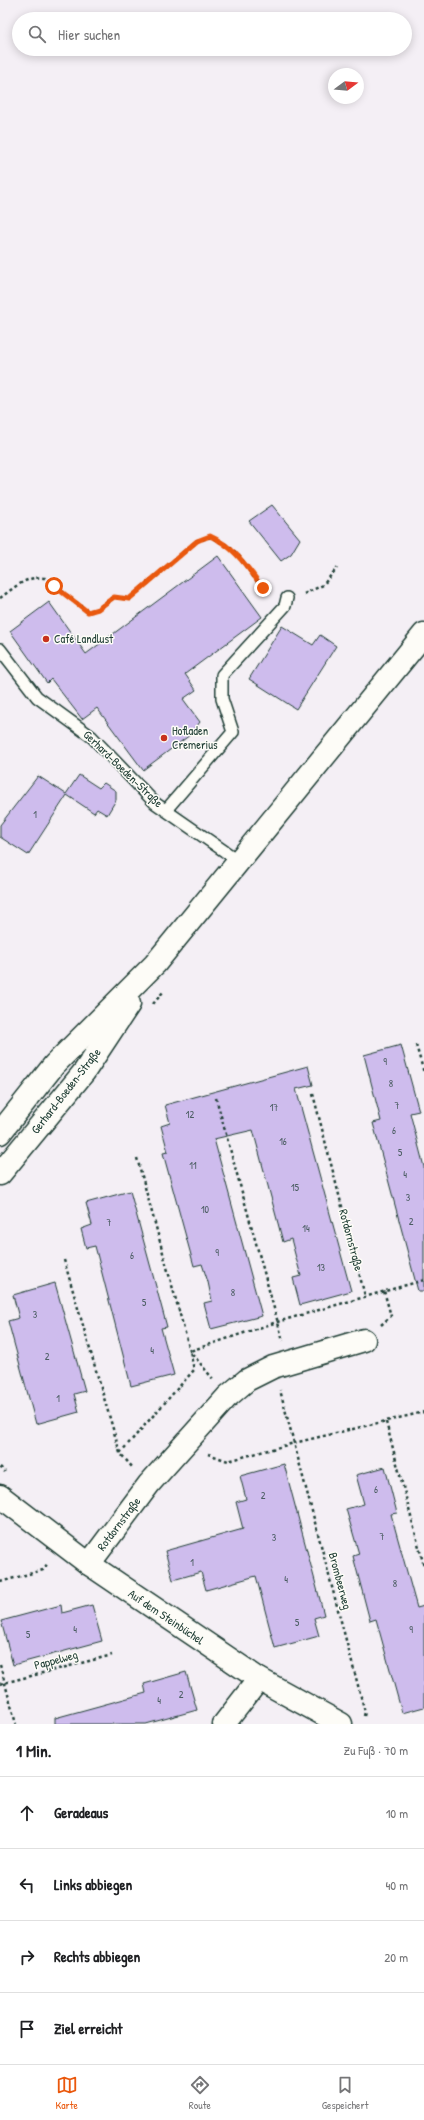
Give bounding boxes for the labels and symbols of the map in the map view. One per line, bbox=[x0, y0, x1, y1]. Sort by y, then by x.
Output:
north arrow bbox=[328, 68, 364, 104]
route start bbox=[45, 577, 63, 595]
route end bbox=[254, 579, 272, 597]
place label: Café Landlust bbox=[54, 630, 114, 647]
marker: Café Landlust bbox=[41, 634, 51, 644]
place label: Hofladen Cremerius bbox=[172, 722, 218, 753]
street label: Gerhard-Boeden-Straße bbox=[80, 726, 167, 811]
marker: Hofladen Cremerius bbox=[159, 733, 169, 743]
house number: 1 bbox=[33, 808, 37, 821]
street label: Gerhard-Boeden-Straße bbox=[27, 1044, 105, 1137]
house number: 9 bbox=[383, 1055, 387, 1068]
house number: 8 bbox=[389, 1077, 393, 1090]
house number: 7 bbox=[395, 1099, 400, 1112]
house number: 17 bbox=[270, 1101, 278, 1114]
house number: 12 bbox=[186, 1108, 194, 1121]
house number: 6 bbox=[392, 1124, 396, 1137]
house number: 16 bbox=[279, 1135, 287, 1148]
house number: 5 bbox=[398, 1146, 403, 1159]
house number: 11 bbox=[189, 1159, 197, 1172]
house number: 4 bbox=[403, 1168, 407, 1181]
house number: 15 bbox=[291, 1181, 300, 1194]
house number: 3 bbox=[406, 1191, 411, 1204]
house number: 10 bbox=[201, 1203, 210, 1216]
street label: Rotdornstraße bbox=[335, 1207, 368, 1273]
house number: 2 bbox=[409, 1215, 414, 1228]
house number: 7 bbox=[107, 1216, 112, 1229]
house number: 14 bbox=[302, 1222, 310, 1235]
house number: 9 bbox=[215, 1246, 219, 1259]
house number: 6 bbox=[130, 1249, 134, 1262]
house number: 13 bbox=[317, 1261, 326, 1274]
house number: 8 bbox=[231, 1286, 235, 1299]
house number: 5 bbox=[142, 1296, 147, 1309]
house number: 3 bbox=[33, 1308, 38, 1321]
house number: 4 bbox=[150, 1344, 154, 1357]
house number: 2 bbox=[45, 1350, 50, 1363]
house number: 1 bbox=[56, 1392, 60, 1405]
house number: 6 bbox=[374, 1483, 378, 1496]
house number: 2 bbox=[261, 1489, 266, 1502]
street label: Rotdornstraße bbox=[93, 1493, 145, 1554]
house number: 7 bbox=[380, 1530, 385, 1543]
house number: 3 bbox=[272, 1531, 277, 1544]
street label: Brombeerweg bbox=[325, 1550, 356, 1611]
house number: 1 bbox=[190, 1556, 194, 1569]
house number: 4 bbox=[284, 1573, 288, 1586]
house number: 8 bbox=[393, 1577, 397, 1590]
street label: Auf dem Steinbüchel bbox=[125, 1585, 208, 1649]
house number: 5 bbox=[295, 1616, 300, 1629]
house number: 4 bbox=[73, 1623, 77, 1636]
house number: 9 bbox=[409, 1623, 413, 1636]
house number: 5 bbox=[26, 1628, 31, 1641]
street label: Pappelweg bbox=[32, 1646, 80, 1673]
house number: 2 bbox=[179, 1688, 184, 1701]
house number: 4 bbox=[157, 1694, 161, 1707]

